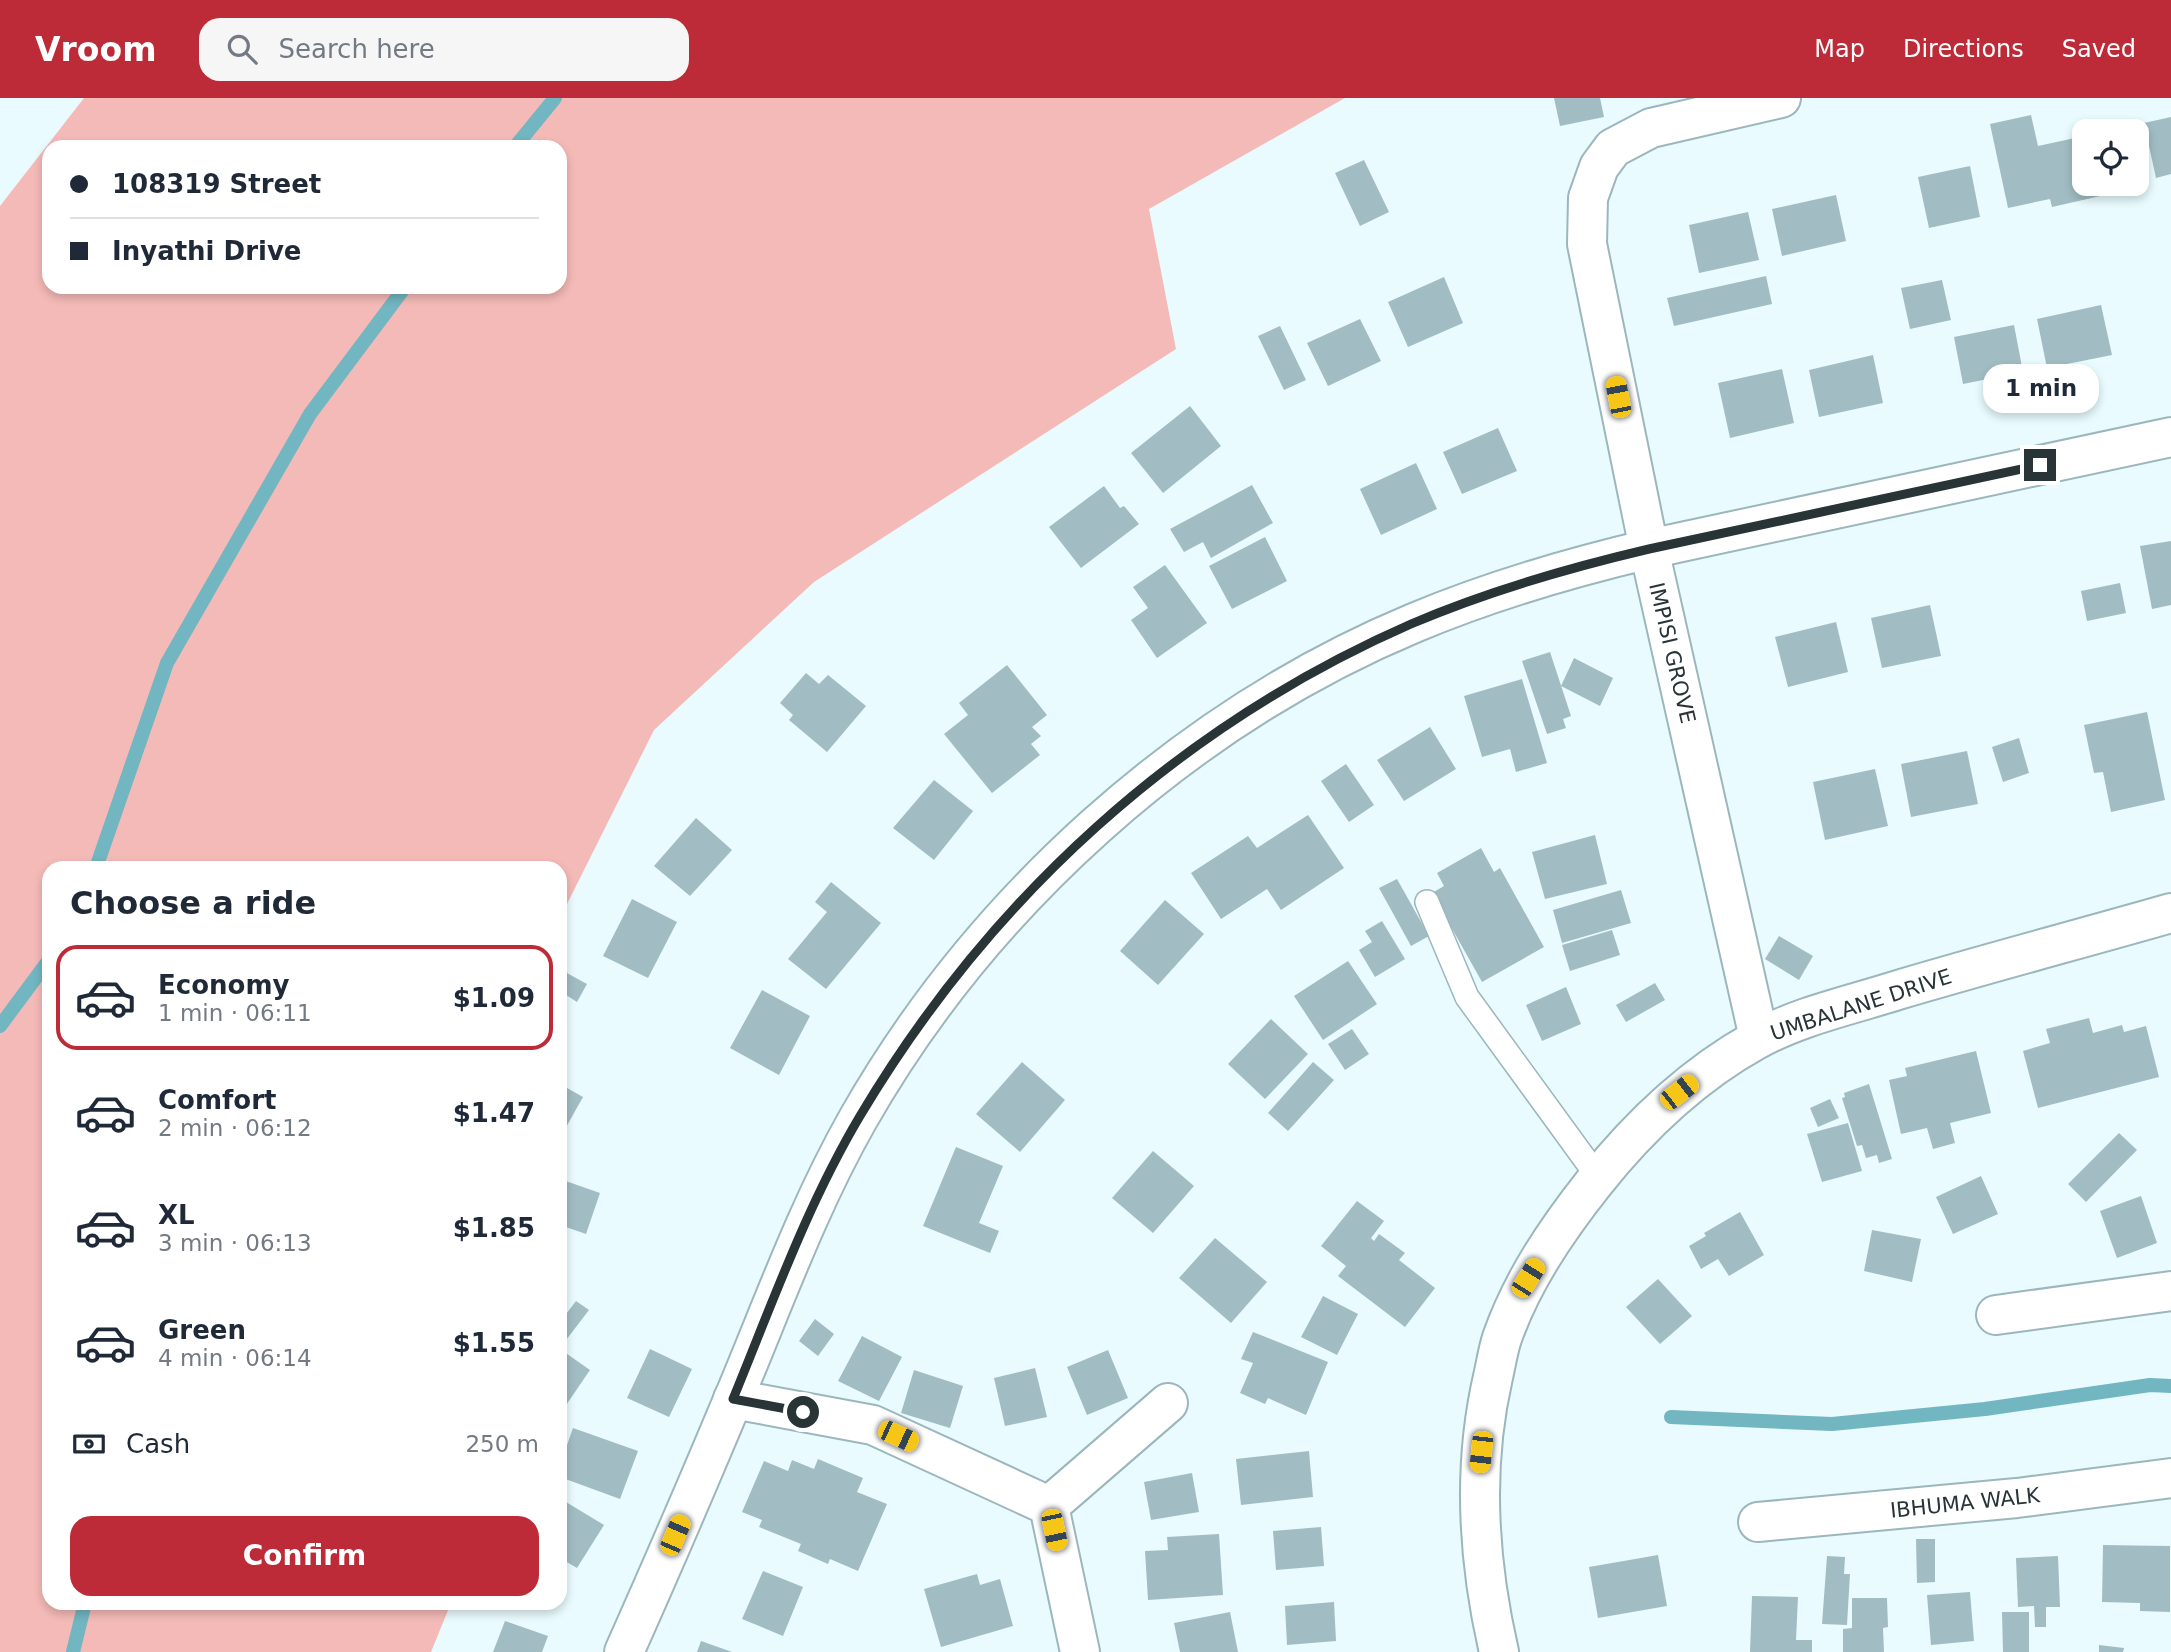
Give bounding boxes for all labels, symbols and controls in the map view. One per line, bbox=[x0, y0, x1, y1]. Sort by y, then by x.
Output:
search box bbox=[199, 18, 689, 81]
text: Vroom bbox=[35, 30, 157, 69]
icon: search bbox=[223, 30, 261, 68]
text: Search here bbox=[279, 34, 435, 64]
text: Map bbox=[1814, 35, 1865, 63]
text: Directions bbox=[1903, 35, 2024, 63]
text: Saved bbox=[2062, 35, 2136, 63]
map controls bbox=[2072, 119, 2149, 196]
button: locate bbox=[2072, 119, 2149, 196]
text: 108319 Street bbox=[112, 169, 321, 199]
text: Inyathi Drive bbox=[112, 236, 301, 266]
callout: 1 min bbox=[1982, 364, 2098, 412]
car bbox=[1604, 374, 1633, 420]
text: 1 min bbox=[2005, 375, 2077, 401]
route end bbox=[2024, 449, 2056, 481]
street label: IMPISI GROVE bbox=[1644, 580, 1700, 726]
text: Choose a ride bbox=[70, 884, 316, 922]
street label: UMBALANE DRIVE bbox=[1767, 964, 1955, 1046]
icon: car bbox=[74, 966, 137, 1029]
text: Economy bbox=[158, 970, 289, 1000]
text: $1.09 bbox=[453, 983, 535, 1013]
text: 1 min · 06:11 bbox=[158, 1000, 312, 1026]
car bbox=[1656, 1071, 1703, 1113]
icon: car bbox=[74, 1081, 137, 1144]
text: Comfort bbox=[158, 1085, 276, 1115]
text: $1.47 bbox=[453, 1098, 535, 1128]
text: 2 min · 06:12 bbox=[158, 1115, 312, 1141]
icon: car bbox=[74, 1196, 137, 1259]
text: XL bbox=[158, 1200, 195, 1230]
text: $1.85 bbox=[453, 1213, 535, 1243]
text: 3 min · 06:13 bbox=[158, 1230, 312, 1256]
car bbox=[1508, 1255, 1549, 1301]
icon: car bbox=[74, 1311, 137, 1374]
text: Green bbox=[158, 1315, 246, 1345]
text: $1.55 bbox=[453, 1328, 535, 1358]
text: 4 min · 06:14 bbox=[158, 1345, 312, 1371]
route start bbox=[787, 1396, 819, 1428]
car bbox=[875, 1418, 922, 1454]
icon: cash bbox=[70, 1425, 108, 1463]
text: Cash bbox=[126, 1429, 190, 1459]
car bbox=[1469, 1430, 1494, 1474]
text: 250 m bbox=[465, 1431, 539, 1457]
street label: IBHUMA WALK bbox=[1889, 1483, 2042, 1523]
car bbox=[1040, 1507, 1069, 1553]
car bbox=[658, 1512, 693, 1558]
button: Confirm bbox=[70, 1516, 539, 1596]

